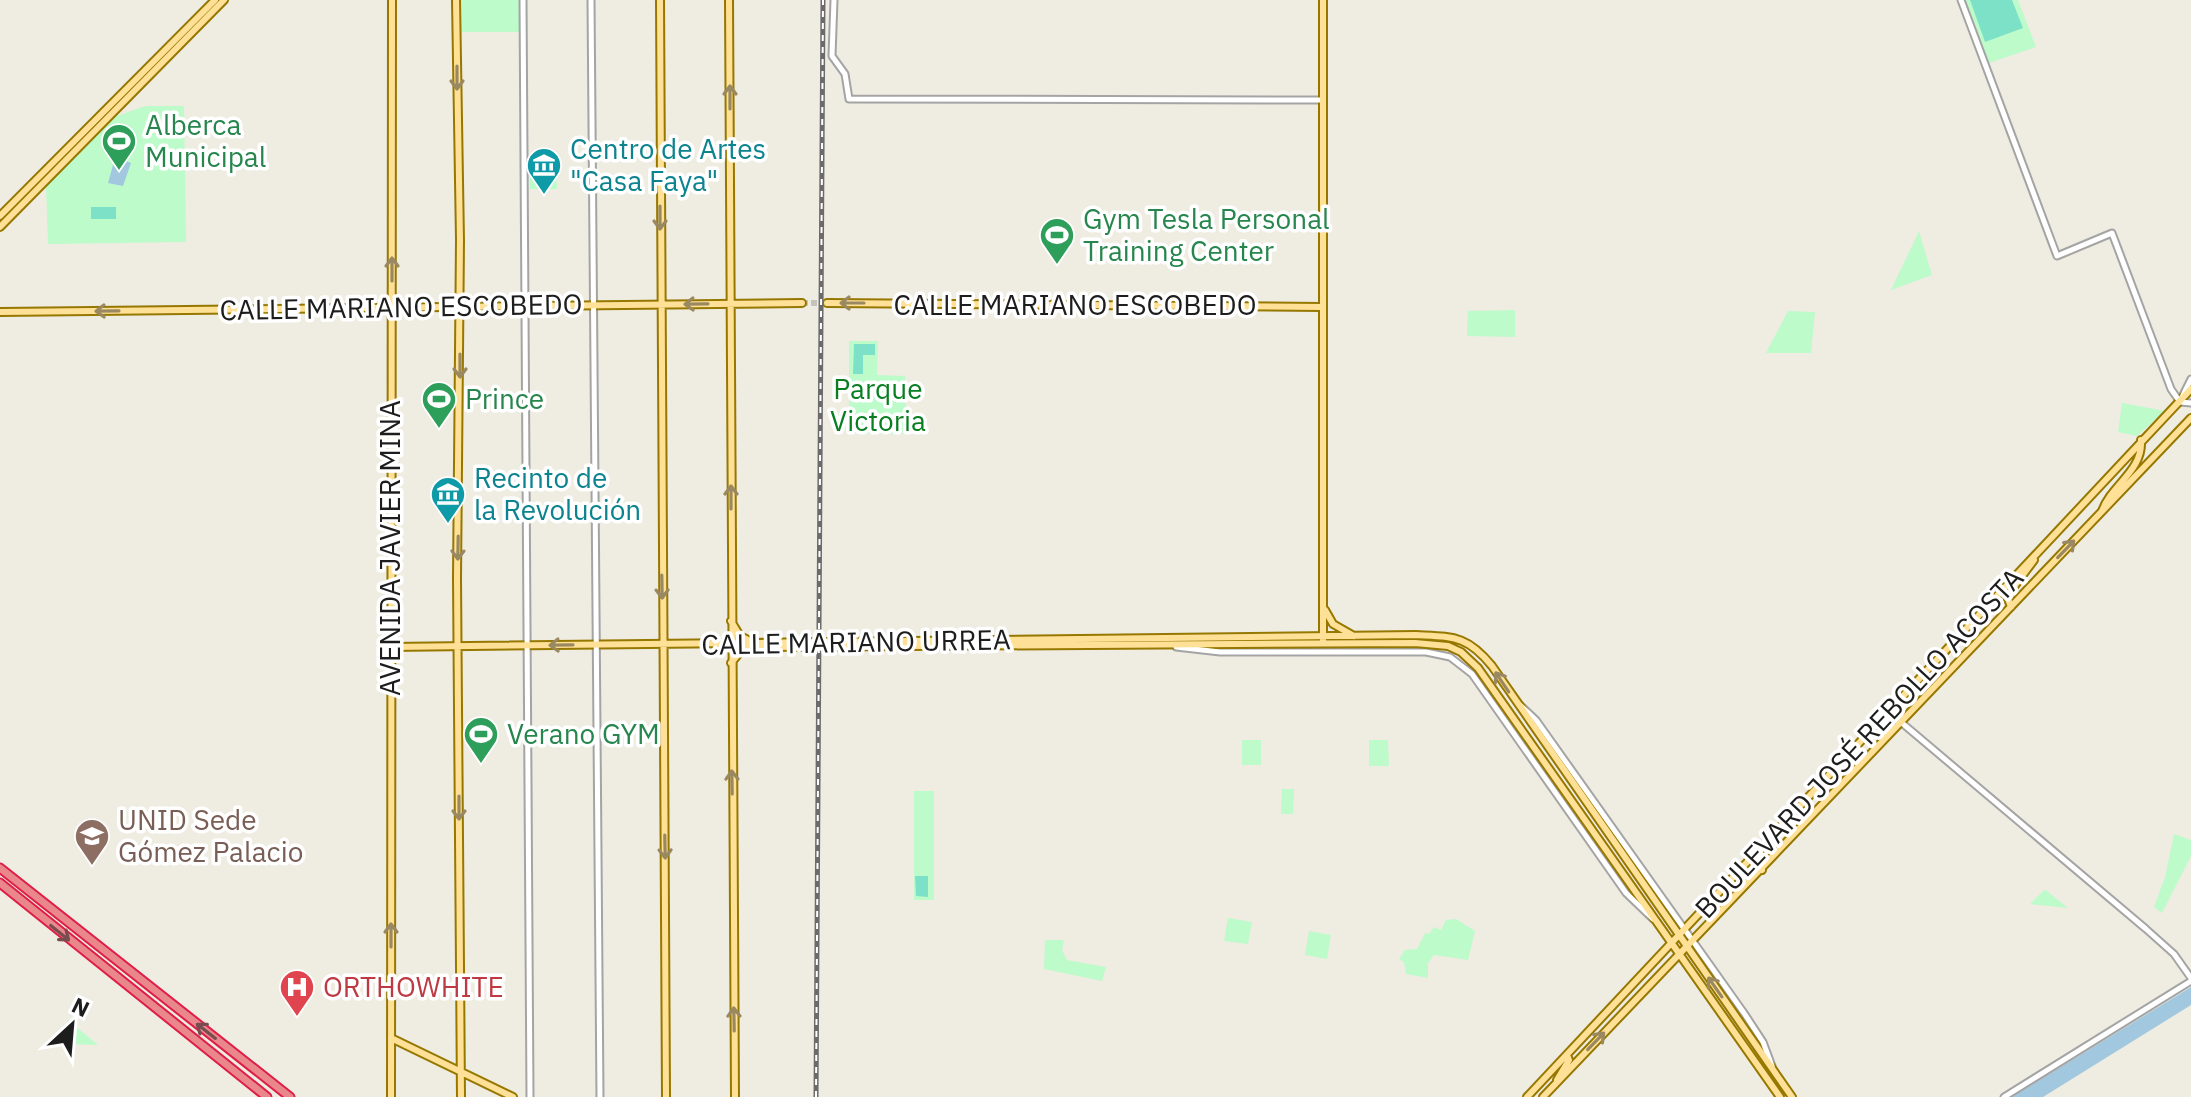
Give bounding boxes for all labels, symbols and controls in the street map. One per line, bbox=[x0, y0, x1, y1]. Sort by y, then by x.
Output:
one-way arrow bbox=[449, 64, 465, 91]
one-way arrow bbox=[722, 84, 738, 111]
place label: Alberca Municipal bbox=[145, 106, 266, 175]
sports icon: Alberca Municipal bbox=[100, 122, 138, 172]
place label: Centro de Artes "Casa Faya" bbox=[570, 130, 766, 199]
museum icon: Centro de Artes "Casa Faya" bbox=[525, 146, 563, 196]
place label: Gym Tesla Personal Training Center bbox=[1083, 200, 1330, 269]
one-way arrow bbox=[652, 204, 668, 231]
sports icon: Gym Tesla Personal Training Center bbox=[1038, 216, 1076, 266]
one-way arrow bbox=[384, 256, 400, 283]
street label: CALLE MARIANO ESCOBEDO bbox=[219, 285, 583, 328]
street label: CALLE MARIANO ESCOBEDO bbox=[894, 286, 1256, 323]
one-way arrow bbox=[839, 295, 866, 311]
one-way arrow bbox=[683, 296, 710, 312]
one-way arrow bbox=[94, 303, 121, 319]
one-way arrow bbox=[452, 352, 468, 379]
park label: Parque Victoria bbox=[830, 370, 926, 439]
sports icon: Prince bbox=[420, 380, 458, 430]
place label: Prince bbox=[465, 380, 544, 417]
street label: AVENIDA JAVIER MINA bbox=[371, 400, 408, 696]
place label: Recinto de la Revolución bbox=[474, 459, 641, 528]
museum icon: Recinto de la Revolución bbox=[429, 475, 467, 525]
one-way arrow bbox=[723, 484, 739, 511]
one-way arrow bbox=[450, 534, 465, 561]
one-way arrow bbox=[2056, 540, 2075, 559]
street label: BOULEVARD JOSÉ REBOLLO ACOSTA bbox=[1686, 560, 2031, 926]
one-way arrow bbox=[654, 573, 670, 600]
street label: CALLE MARIANO URREA bbox=[701, 620, 1011, 663]
one-way arrow bbox=[548, 637, 575, 653]
one-way arrow bbox=[1494, 672, 1511, 694]
sports icon: Verano GYM bbox=[462, 715, 500, 765]
place label: Verano GYM bbox=[507, 715, 660, 752]
one-way arrow bbox=[724, 769, 740, 796]
one-way arrow bbox=[451, 794, 467, 821]
place label: UNID Sede Gómez Palacio bbox=[118, 801, 303, 870]
school or university icon: UNID Sede Gómez Palacio bbox=[73, 817, 111, 867]
one-way arrow bbox=[657, 833, 673, 860]
one-way arrow bbox=[383, 922, 399, 949]
one-way arrow bbox=[49, 924, 70, 941]
hospital icon: ORTHOWHITE bbox=[278, 968, 316, 1018]
place label: ORTHOWHITE bbox=[323, 968, 504, 1005]
one-way arrow bbox=[1707, 977, 1723, 999]
north arrow bbox=[32, 985, 112, 1065]
text: N bbox=[67, 990, 95, 1023]
one-way arrow bbox=[726, 1006, 742, 1033]
one-way arrow bbox=[196, 1022, 217, 1040]
one-way arrow bbox=[1587, 1031, 1606, 1051]

